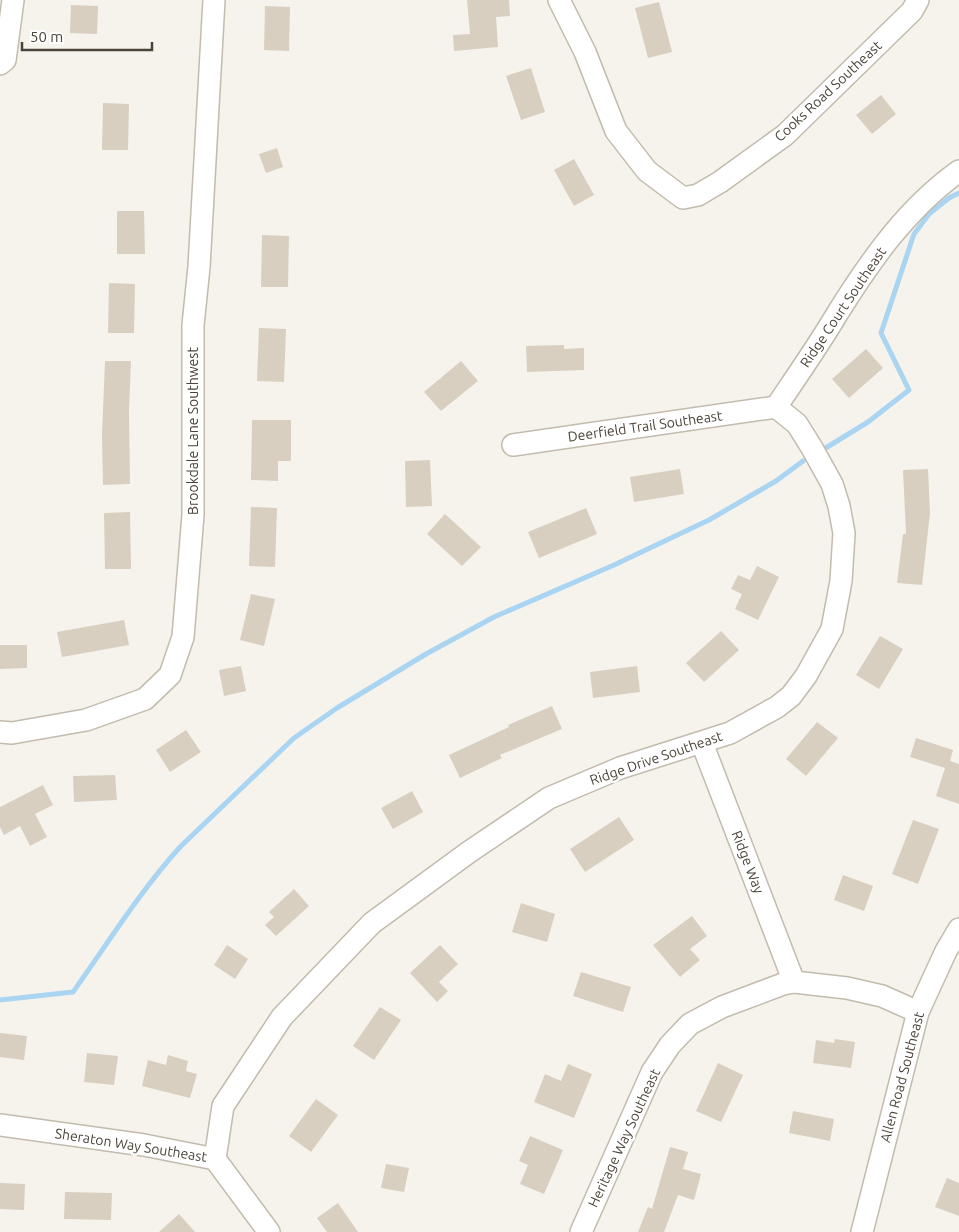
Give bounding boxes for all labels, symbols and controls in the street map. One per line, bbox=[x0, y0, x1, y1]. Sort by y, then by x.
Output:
scale bar bbox=[22, 20, 152, 52]
text: 50 m bbox=[30, 28, 63, 45]
street label: Cooks Road Southeast bbox=[771, 37, 885, 145]
street label: Ridge Court Southeast bbox=[797, 243, 889, 370]
street label: Brookdale Lane Southwest bbox=[185, 347, 201, 515]
street label: Deerfield Trail Southeast bbox=[567, 407, 724, 445]
street label: Ridge Drive Southeast bbox=[588, 728, 725, 788]
street label: Ridge Way bbox=[729, 828, 767, 896]
street label: Allen Road Southeast bbox=[877, 1010, 927, 1144]
street label: Heritage Way Southeast bbox=[585, 1066, 663, 1210]
street label: Sheraton Way Southeast bbox=[54, 1125, 209, 1165]

